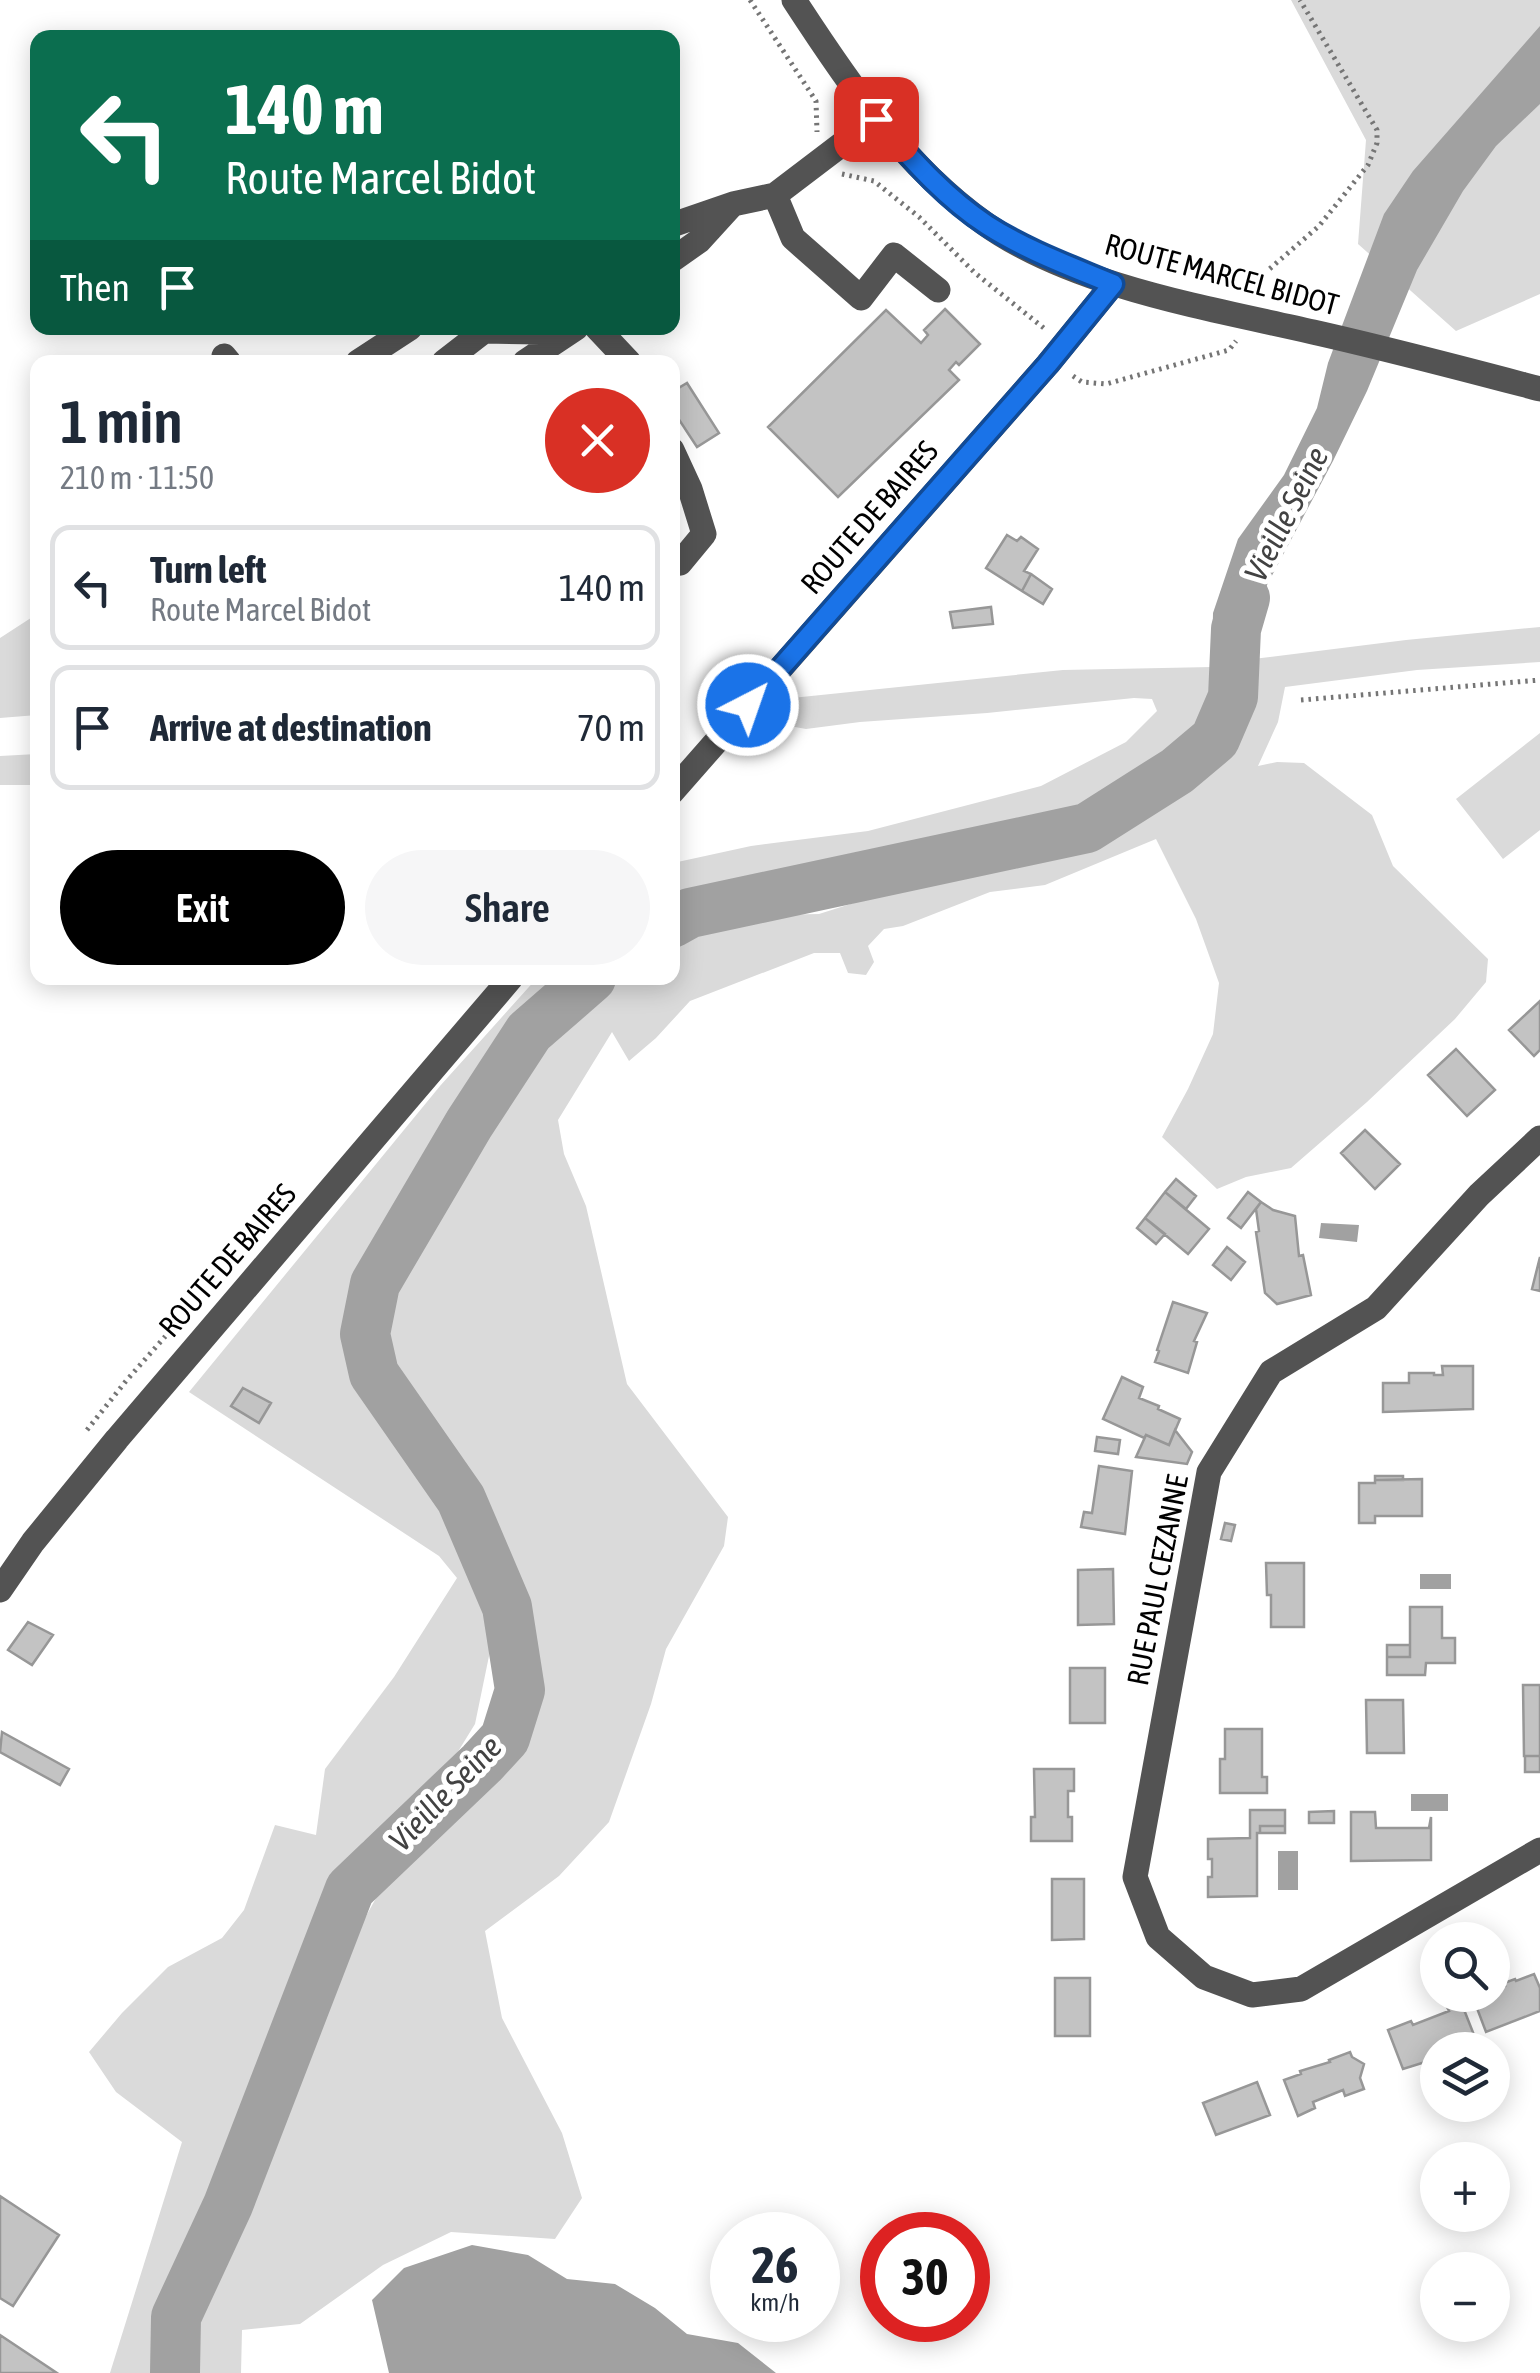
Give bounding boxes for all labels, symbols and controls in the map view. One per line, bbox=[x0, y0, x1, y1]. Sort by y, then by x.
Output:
text: 140 m bbox=[225, 69, 384, 149]
icon: left bbox=[60, 70, 190, 200]
pin bbox=[834, 77, 919, 162]
icon: arrive bbox=[849, 92, 904, 147]
text: Route Marcel Bidot bbox=[225, 152, 536, 204]
street label: ROUTE MARCEL BIDOT bbox=[1102, 226, 1342, 322]
icon: arrive bbox=[150, 260, 205, 315]
text: Then bbox=[60, 266, 130, 309]
text: 1 min bbox=[60, 387, 183, 456]
button: close bbox=[545, 388, 650, 493]
street label: ROUTE DE BAIRES bbox=[794, 434, 944, 600]
water label: Vieille Seine bbox=[1236, 441, 1336, 587]
text: 210 m · 11:50 bbox=[60, 459, 214, 496]
text: Turn left bbox=[150, 548, 266, 591]
icon: left bbox=[65, 560, 120, 615]
text: 140 m bbox=[559, 566, 645, 609]
text: Route Marcel Bidot bbox=[150, 591, 371, 628]
position arrow bbox=[696, 653, 800, 757]
icon: arrive bbox=[65, 700, 120, 755]
text: Arrive at destination bbox=[150, 706, 432, 749]
text: 70 m bbox=[577, 706, 645, 749]
button: Exit bbox=[60, 850, 345, 965]
button: Share bbox=[365, 850, 650, 965]
street label: ROUTE DE BAIRES bbox=[152, 1177, 302, 1343]
street label: RUE PAUL CEZANNE bbox=[1120, 1472, 1194, 1688]
water label: Vieille Seine bbox=[381, 1728, 509, 1858]
map controls bbox=[1420, 1922, 1510, 2342]
button: search bbox=[1420, 1922, 1510, 2012]
button: layers bbox=[1420, 2032, 1510, 2122]
button: + bbox=[1420, 2142, 1510, 2232]
speed limit sign: 30 bbox=[860, 2212, 990, 2342]
text: 26 bbox=[751, 2236, 798, 2294]
button: − bbox=[1420, 2252, 1510, 2342]
text: km/h bbox=[750, 2288, 800, 2316]

